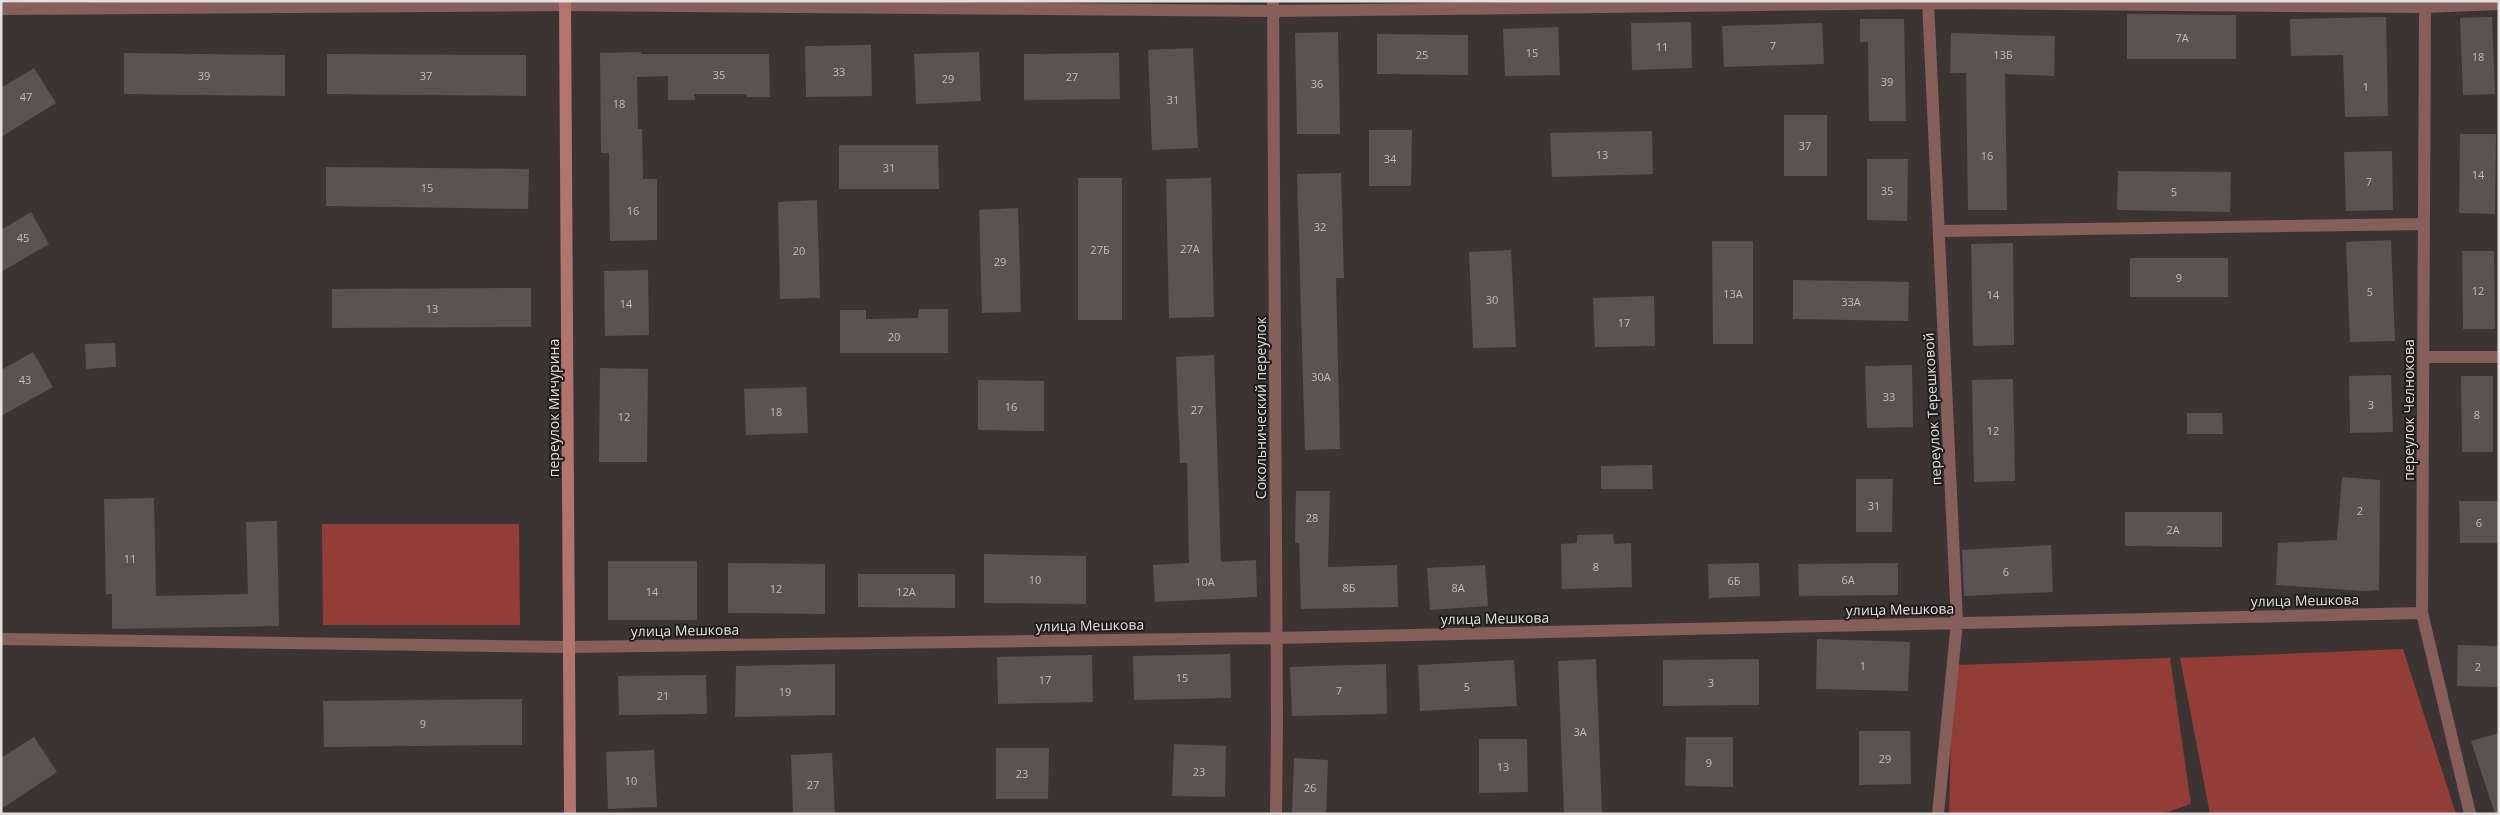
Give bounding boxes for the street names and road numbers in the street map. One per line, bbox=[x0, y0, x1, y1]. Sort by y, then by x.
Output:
street label: Сокольнический переулок bbox=[1251, 316, 1270, 499]
street label: переулок Терешковой bbox=[1919, 332, 1945, 486]
street label: переулок Мичурина bbox=[544, 339, 563, 477]
street label: переулок Челнокова bbox=[2399, 339, 2418, 481]
street label: улица Мешкова bbox=[2251, 590, 2359, 610]
street label: улица Мешкова bbox=[1846, 599, 1954, 619]
street label: улица Мешкова bbox=[1441, 608, 1549, 628]
street label: улица Мешкова bbox=[1036, 615, 1144, 635]
street label: улица Мешкова bbox=[631, 620, 739, 640]

